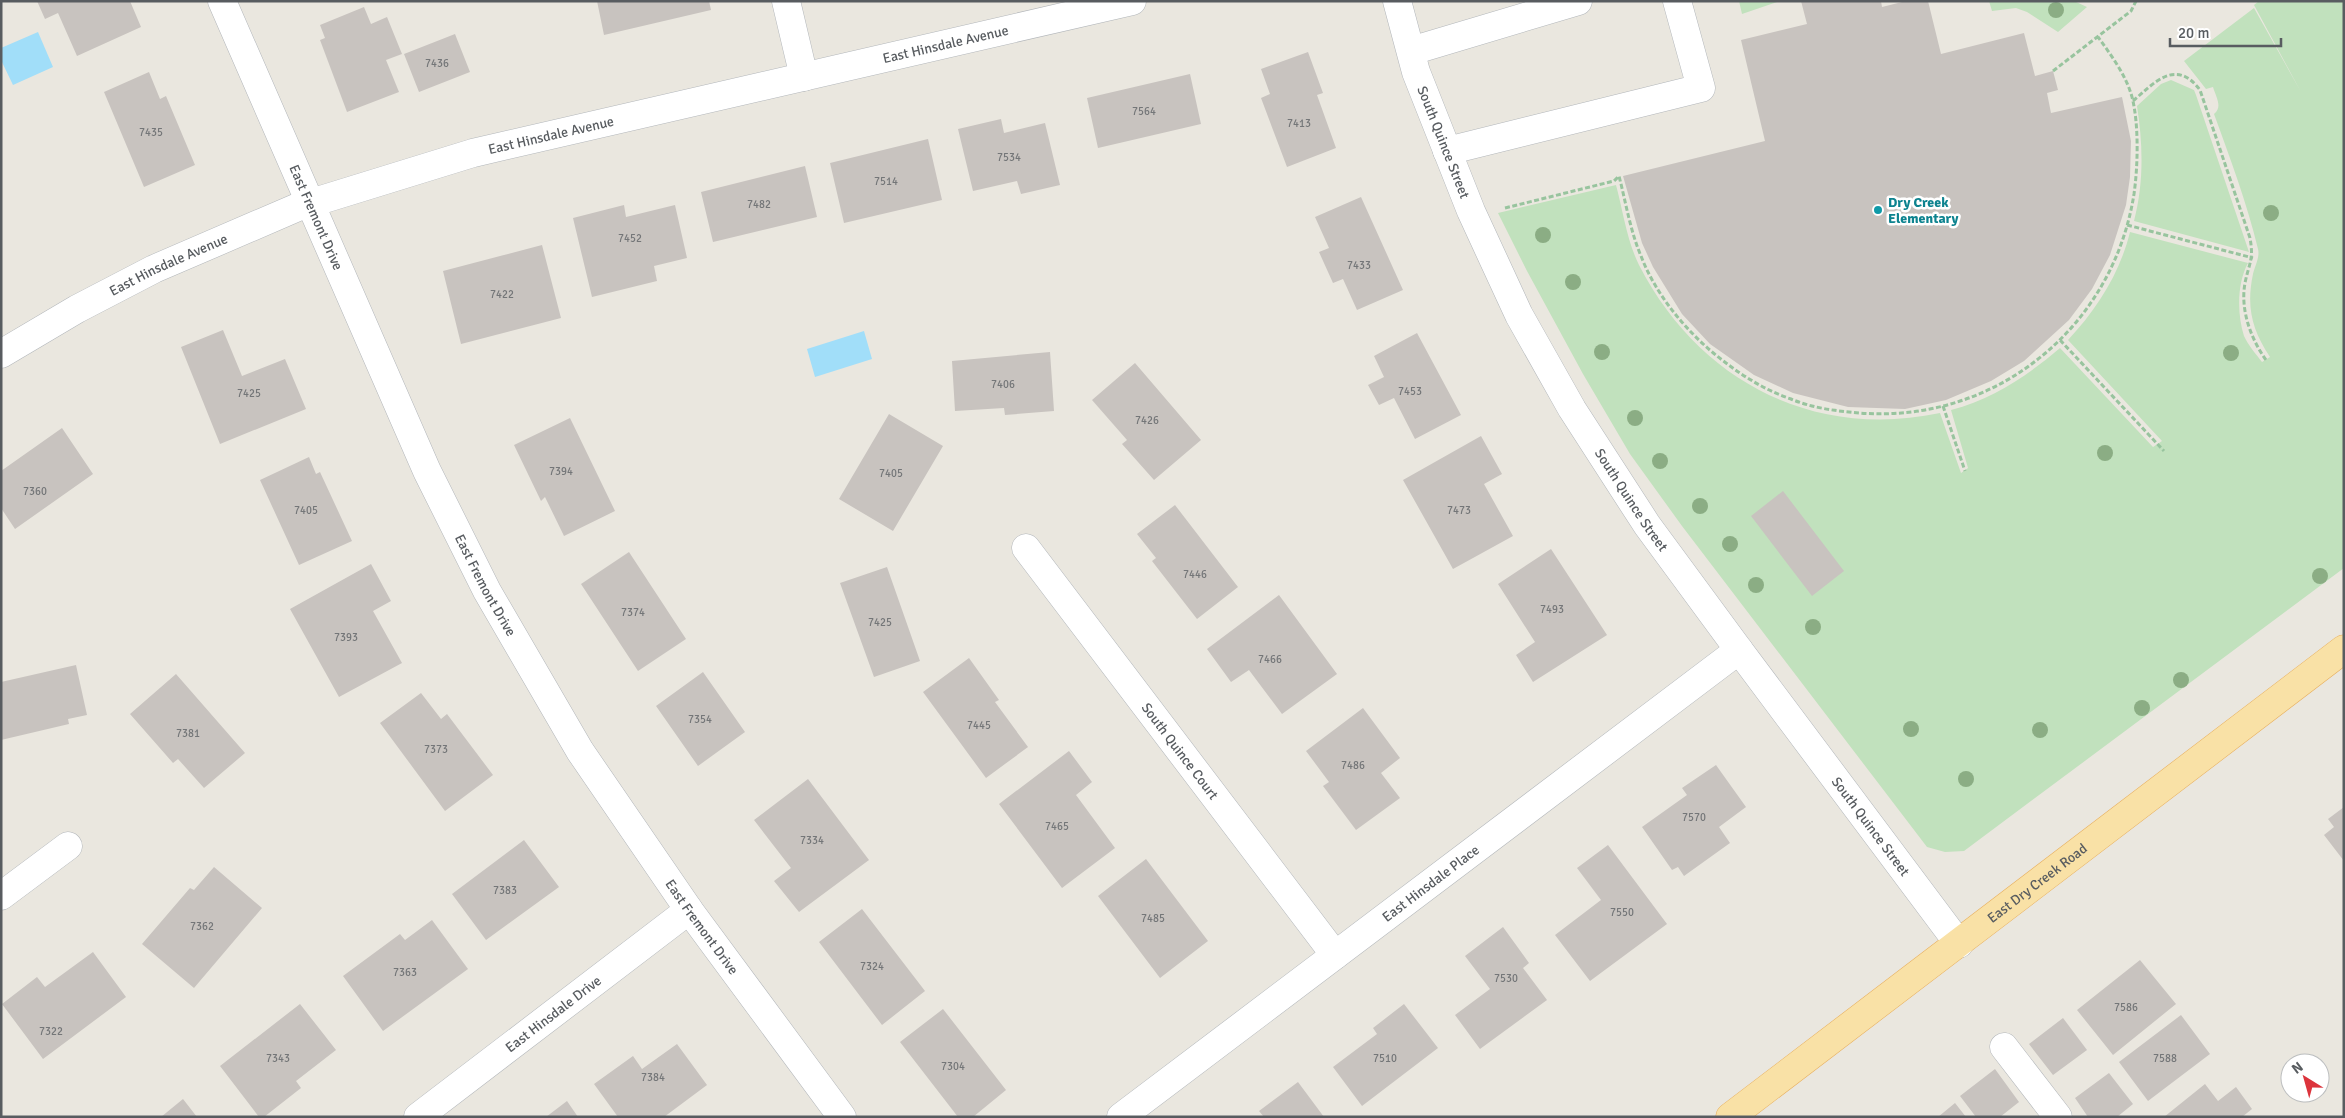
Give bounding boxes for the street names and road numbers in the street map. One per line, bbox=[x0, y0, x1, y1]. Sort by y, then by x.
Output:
street label: East Hinsdale Avenue bbox=[881, 22, 1010, 67]
street label: South Quince Street bbox=[1413, 84, 1473, 201]
street label: East Hinsdale Avenue bbox=[487, 113, 616, 158]
street label: East Fremont Drive bbox=[285, 162, 346, 273]
street label: East Hinsdale Avenue bbox=[107, 230, 230, 300]
street label: South Quince Street bbox=[1591, 446, 1671, 555]
street label: East Fremont Drive bbox=[451, 531, 519, 639]
street label: South Quince Court bbox=[1138, 700, 1222, 803]
street label: South Quince Street bbox=[1828, 774, 1913, 880]
street label: East Dry Creek Road bbox=[1984, 840, 2090, 927]
street label: East Hinsdale Place bbox=[1379, 841, 1483, 926]
street label: East Fremont Drive bbox=[662, 876, 742, 978]
street label: East Hinsdale Drive bbox=[502, 972, 605, 1056]

